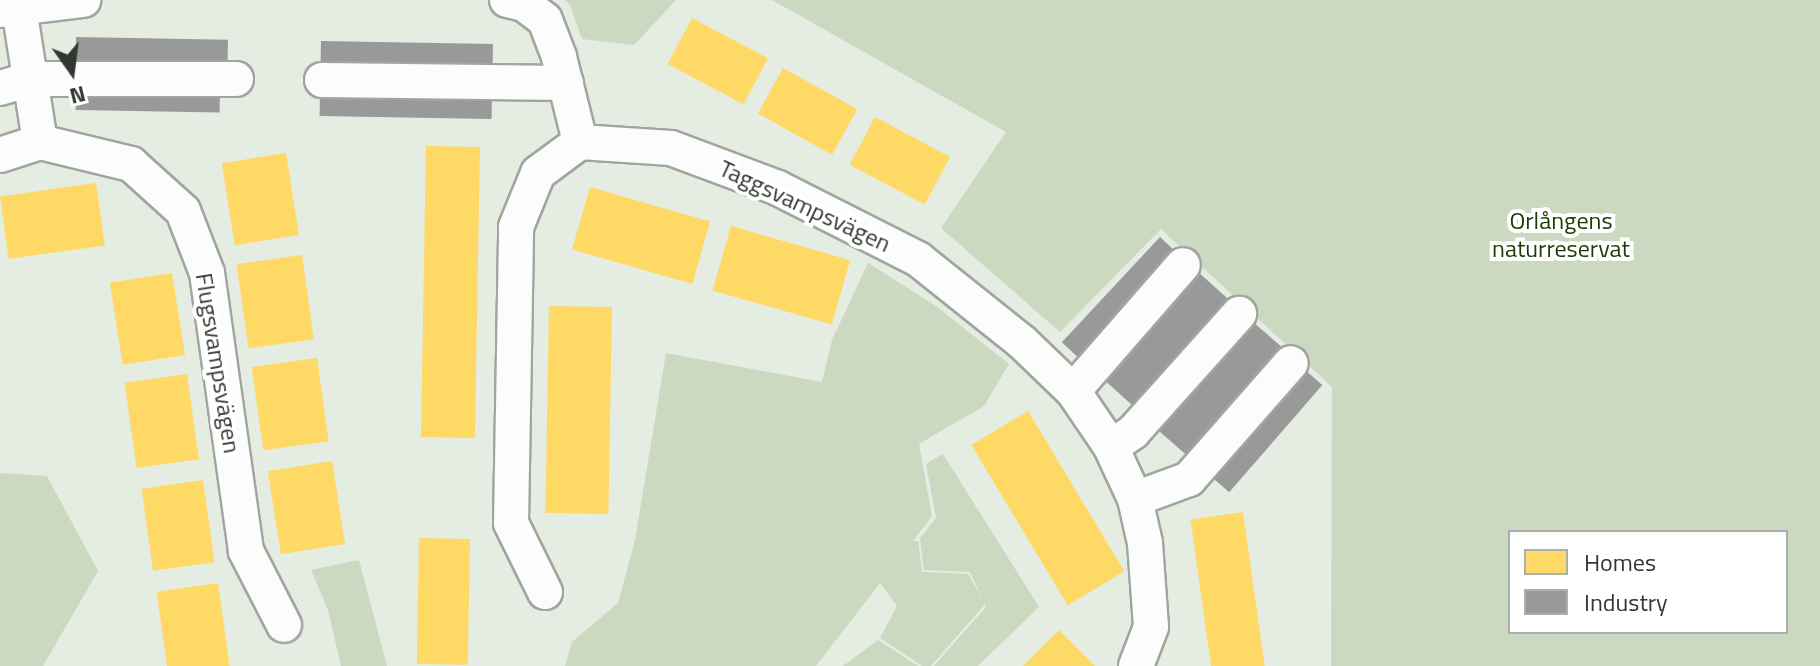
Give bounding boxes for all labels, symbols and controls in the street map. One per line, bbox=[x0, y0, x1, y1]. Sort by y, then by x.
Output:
north arrow bbox=[32, 32, 112, 112]
text: N bbox=[66, 77, 89, 114]
street label: Taggsvampsvägen bbox=[715, 154, 895, 258]
park label: Orlångens naturreservat bbox=[1492, 207, 1630, 263]
street label: Flugsvampsvägen bbox=[190, 271, 246, 455]
legend bbox=[1508, 530, 1788, 634]
text: Homes bbox=[1584, 544, 1656, 580]
text: Industry bbox=[1584, 584, 1668, 620]

